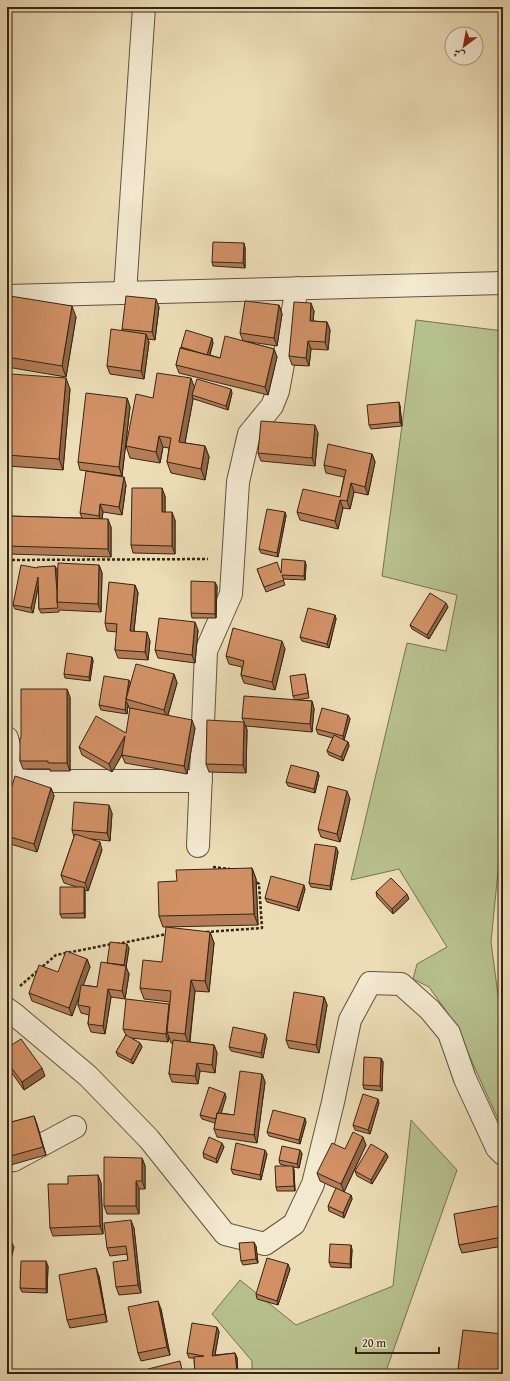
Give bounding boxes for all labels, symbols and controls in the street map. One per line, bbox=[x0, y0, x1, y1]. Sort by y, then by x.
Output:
north arrow bbox=[444, 26, 484, 66]
text: ش bbox=[450, 45, 468, 64]
scale bar bbox=[356, 1329, 439, 1355]
text: 20 m bbox=[362, 1334, 386, 1351]

